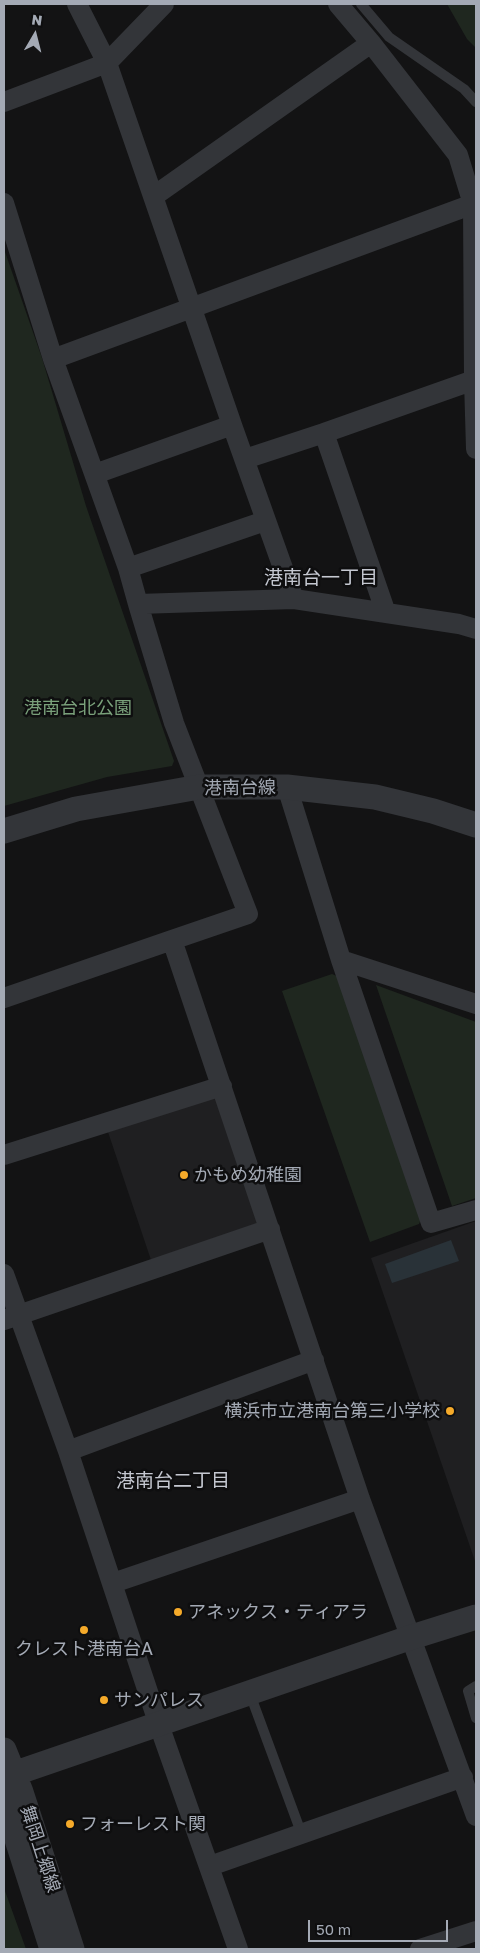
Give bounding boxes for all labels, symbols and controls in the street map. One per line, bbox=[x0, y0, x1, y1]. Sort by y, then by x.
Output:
north arrow bbox=[10, 10, 60, 60]
text: N bbox=[31, 10, 44, 29]
district label: 港南台一丁目 bbox=[264, 567, 378, 589]
park label: 港南台北公園 bbox=[24, 697, 132, 719]
street label: 港南台線 bbox=[204, 777, 276, 799]
place label: かもめ幼稚園 bbox=[194, 1164, 302, 1186]
marker: かもめ幼稚園 bbox=[178, 1169, 190, 1181]
place label: 横浜市立港南台第三小学校 bbox=[224, 1400, 440, 1422]
marker: 横浜市立港南台第三小学校 bbox=[444, 1405, 456, 1417]
district label: 港南台二丁目 bbox=[116, 1470, 230, 1492]
place label: アネックス・ティアラ bbox=[188, 1601, 368, 1623]
marker: アネックス・ティアラ bbox=[172, 1606, 184, 1618]
marker: クレスト港南台A bbox=[78, 1624, 90, 1636]
place label: クレスト港南台A bbox=[15, 1638, 153, 1660]
place label: サンパレス bbox=[114, 1689, 204, 1711]
marker: サンパレス bbox=[98, 1694, 110, 1706]
street label: 舞岡上郷線 bbox=[16, 1803, 64, 1895]
place label: フォーレスト関 bbox=[80, 1813, 206, 1835]
marker: フォーレスト関 bbox=[64, 1818, 76, 1830]
scale bar bbox=[310, 1910, 450, 1942]
text: 50 m bbox=[316, 1920, 351, 1938]

